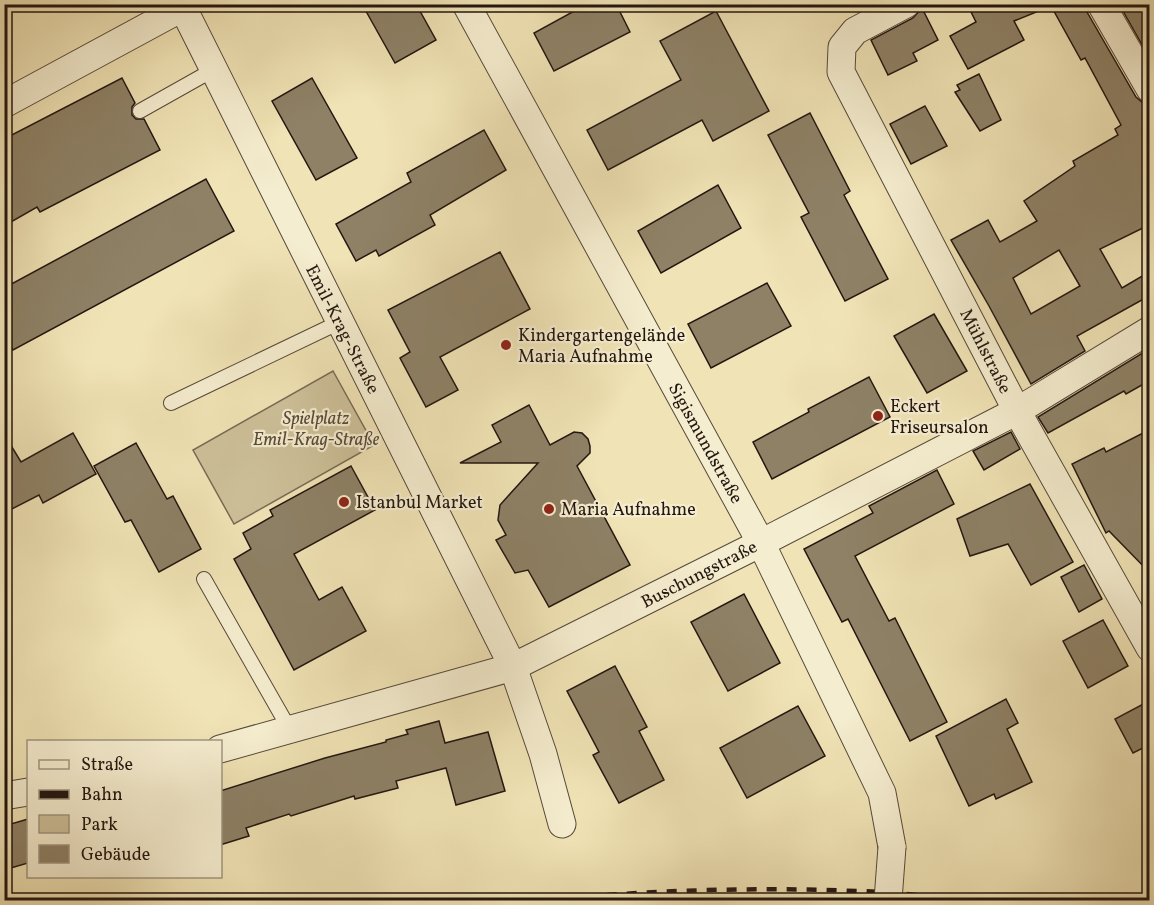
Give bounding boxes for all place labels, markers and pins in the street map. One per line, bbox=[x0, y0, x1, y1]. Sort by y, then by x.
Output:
place label: Kindergartengelände Maria Aufnahme bbox=[518, 324, 685, 370]
marker: Kindergartengelände Maria Aufnahme bbox=[499, 338, 513, 352]
place label: Eckert Friseursalon bbox=[890, 395, 989, 441]
marker: Eckert Friseursalon bbox=[871, 409, 885, 423]
place label: Istanbul Market bbox=[356, 491, 483, 516]
marker: Istanbul Market bbox=[337, 495, 351, 509]
place label: Maria Aufnahme bbox=[561, 498, 696, 523]
marker: Maria Aufnahme bbox=[542, 502, 556, 516]

